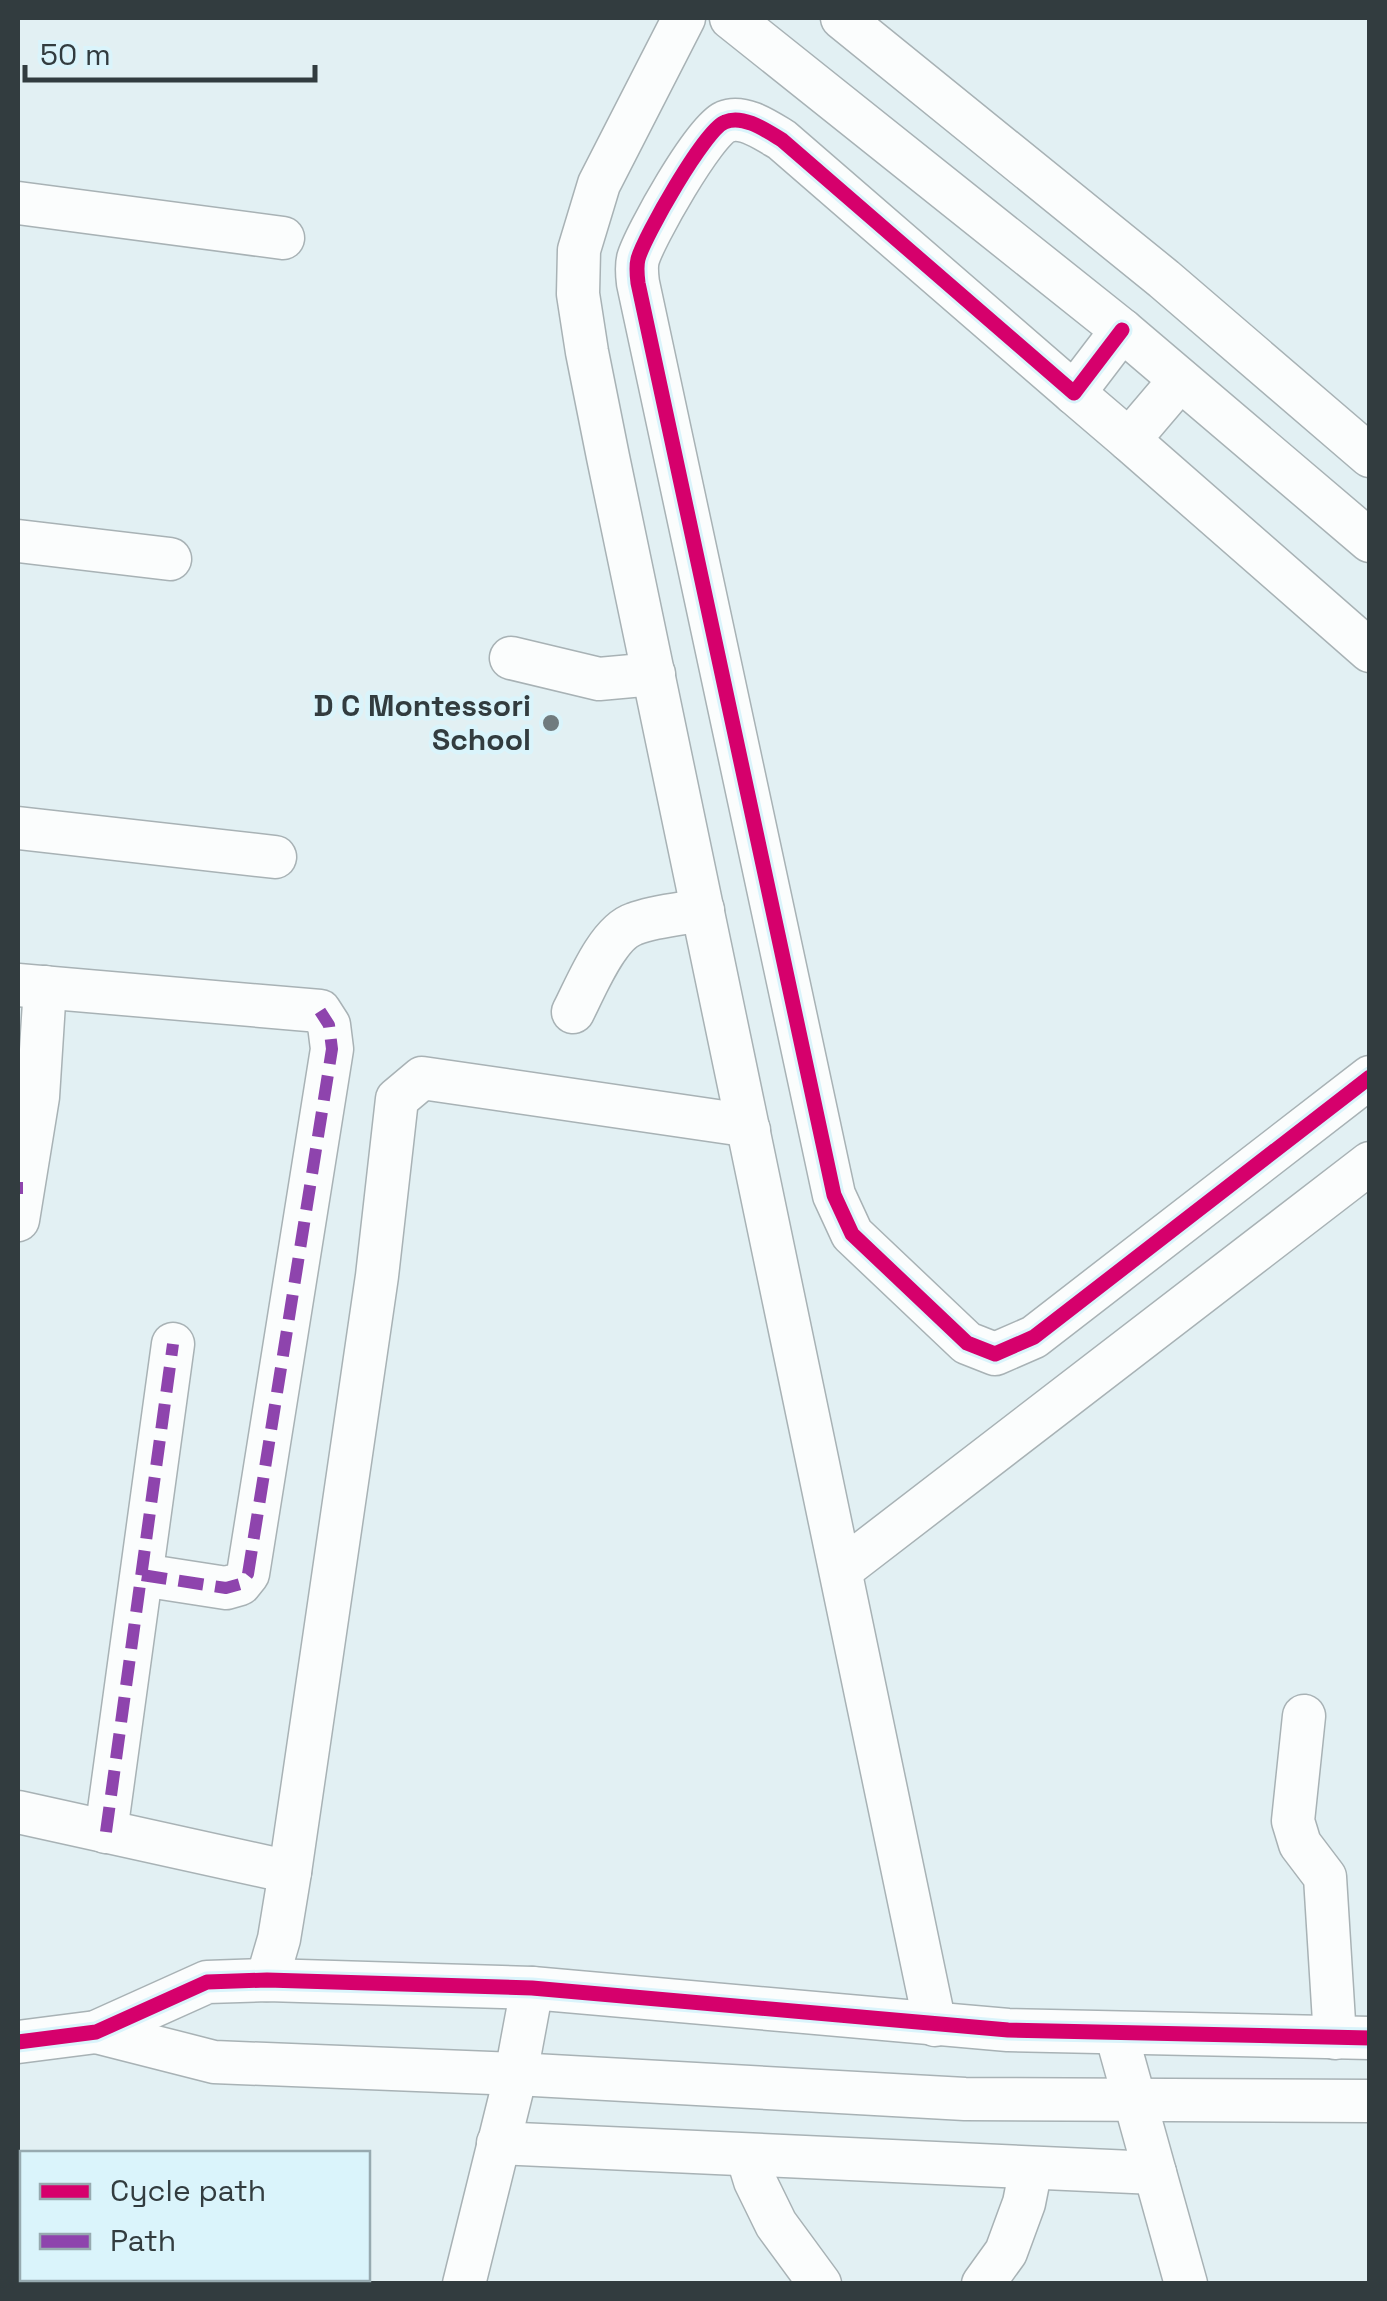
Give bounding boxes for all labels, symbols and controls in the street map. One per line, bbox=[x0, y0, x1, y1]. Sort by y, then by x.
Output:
scale bar bbox=[25, 20, 315, 82]
text: 50 m bbox=[40, 35, 111, 74]
place label: D C Montessori School bbox=[313, 686, 531, 759]
marker: D C Montessori School bbox=[540, 712, 562, 734]
legend bbox=[20, 2151, 370, 2281]
text: Cycle path bbox=[110, 2171, 266, 2210]
text: Path bbox=[110, 2221, 176, 2260]

